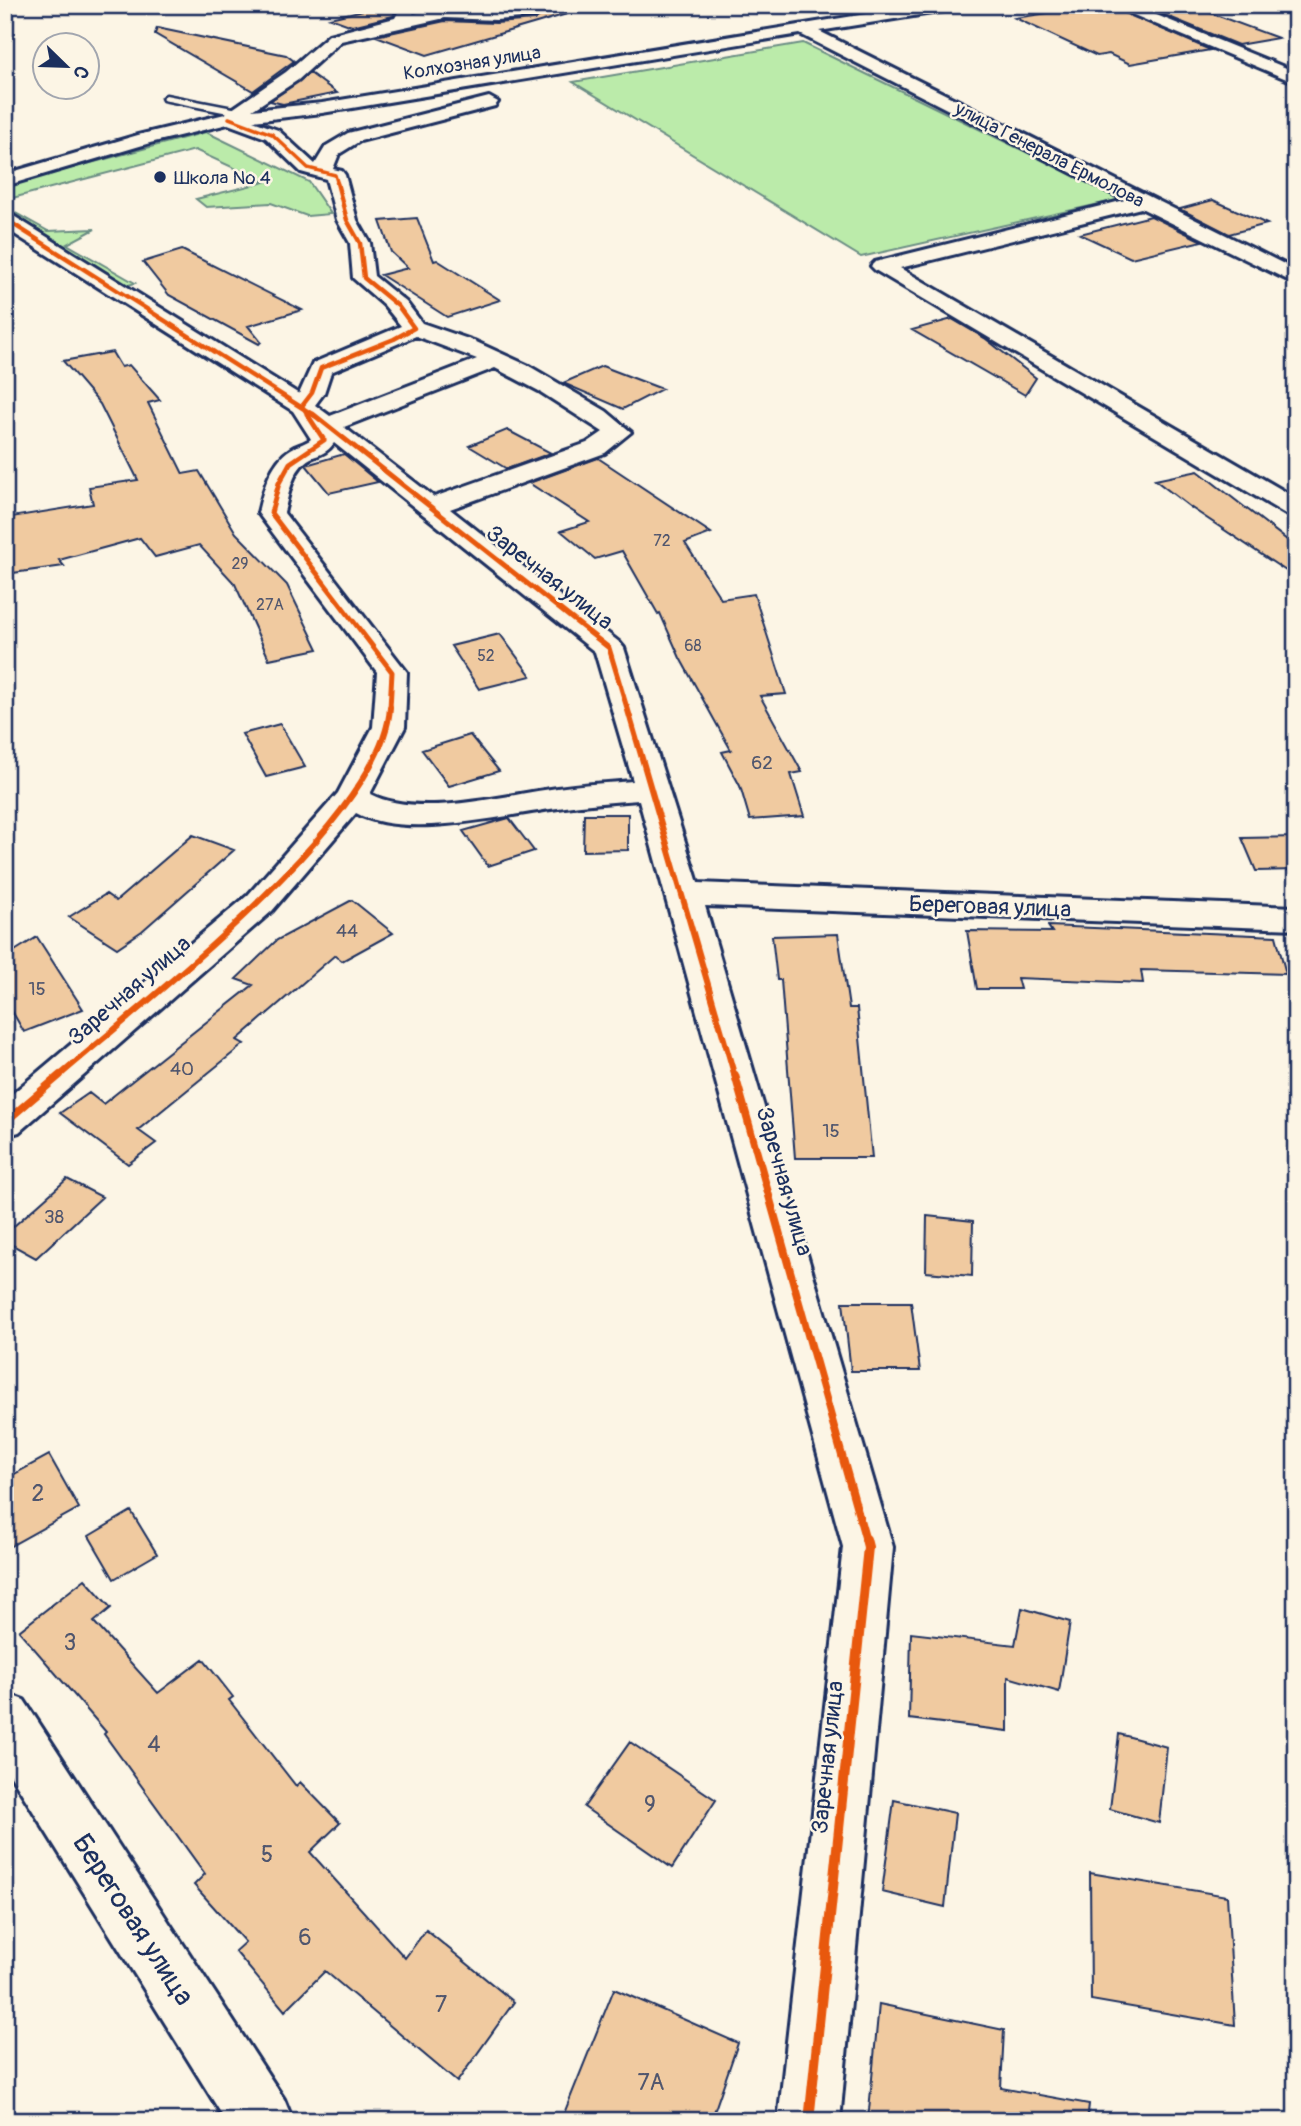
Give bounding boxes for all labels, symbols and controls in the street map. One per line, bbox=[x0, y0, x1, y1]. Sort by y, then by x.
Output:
north arrow bbox=[32, 32, 102, 102]
street label: Колхозная улица bbox=[402, 40, 543, 86]
text: С bbox=[67, 62, 94, 83]
street label: улица Генерала Ермолова bbox=[950, 96, 1148, 213]
place label: Школа № 4 bbox=[174, 166, 271, 190]
marker: Школа № 4 bbox=[152, 169, 168, 185]
street label: Заречная улица bbox=[480, 519, 619, 636]
house number: 72 bbox=[653, 531, 671, 551]
house number: 29 bbox=[231, 554, 249, 574]
house number: 27А bbox=[256, 595, 284, 615]
house number: 68 bbox=[684, 636, 702, 656]
house number: 52 bbox=[477, 646, 495, 666]
house number: 62 bbox=[751, 751, 773, 775]
street label: Береговая улица bbox=[908, 889, 1072, 924]
house number: 44 bbox=[336, 919, 358, 943]
street label: Заречная улица bbox=[62, 929, 197, 1052]
house number: 15 bbox=[28, 977, 46, 1001]
house number: 40 bbox=[170, 1057, 194, 1081]
street label: Заречная улица bbox=[749, 1103, 820, 1259]
house number: 15 bbox=[822, 1119, 840, 1143]
house number: 38 bbox=[44, 1205, 64, 1229]
house number: 2 bbox=[32, 1479, 44, 1508]
house number: 3 bbox=[64, 1628, 76, 1657]
street label: Заречная улица bbox=[805, 1679, 850, 1835]
house number: 4 bbox=[147, 1730, 161, 1759]
house number: 9 bbox=[644, 1790, 656, 1819]
street label: Береговая улица bbox=[64, 1827, 201, 2012]
house number: 5 bbox=[261, 1840, 273, 1869]
house number: 6 bbox=[298, 1923, 312, 1952]
house number: 7 bbox=[435, 1990, 447, 2019]
house number: 7А bbox=[637, 2068, 665, 2097]

